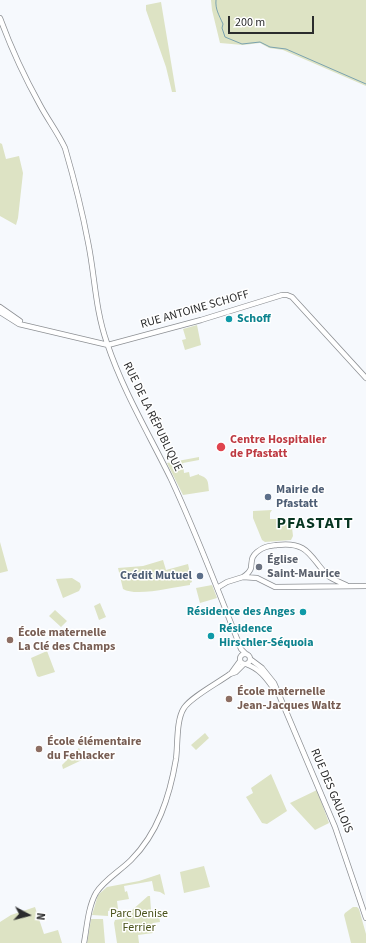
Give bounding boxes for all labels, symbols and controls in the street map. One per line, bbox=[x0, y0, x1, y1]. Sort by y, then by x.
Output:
scale bar bbox=[230, 8, 316, 34]
text: 200 m bbox=[235, 14, 265, 31]
street label: RUE ANTOINE SCHOFF bbox=[139, 288, 251, 332]
place label: Schoff bbox=[237, 312, 271, 326]
marker: Schoff bbox=[224, 314, 234, 324]
street label: RUE DE LA RÉPUBLIQUE bbox=[119, 360, 185, 474]
place label: Centre Hospitalier de Pfastatt bbox=[230, 433, 327, 461]
marker: Centre Hospitalier de Pfastatt bbox=[215, 441, 227, 453]
place label: Mairie de Pfastatt bbox=[276, 483, 325, 511]
marker: Mairie de Pfastatt bbox=[263, 492, 273, 502]
district label: PFASTATT bbox=[276, 514, 354, 534]
place label: Église Saint-Maurice bbox=[267, 553, 340, 581]
marker: Église Saint-Maurice bbox=[254, 562, 264, 572]
place label: Crédit Mutuel bbox=[120, 569, 192, 583]
marker: Crédit Mutuel bbox=[195, 571, 205, 581]
place label: Résidence des Anges bbox=[187, 605, 295, 619]
marker: Résidence des Anges bbox=[298, 607, 308, 617]
place label: Résidence Hirschler-Séquoia bbox=[219, 622, 313, 650]
place label: École maternelle La Clé des Champs bbox=[18, 626, 115, 654]
marker: Résidence Hirschler-Séquoia bbox=[206, 631, 216, 641]
marker: École maternelle La Clé des Champs bbox=[5, 635, 15, 645]
place label: École maternelle Jean-Jacques Waltz bbox=[237, 685, 341, 713]
marker: École maternelle Jean-Jacques Waltz bbox=[224, 694, 234, 704]
place label: École élémentaire du Fehlacker bbox=[47, 735, 142, 763]
marker: École élémentaire du Fehlacker bbox=[34, 744, 44, 754]
street label: RUE DES GAULOIS bbox=[307, 747, 355, 835]
north arrow bbox=[8, 895, 48, 935]
park label: Parc Denise Ferrier bbox=[110, 907, 168, 935]
text: N bbox=[33, 912, 48, 921]

